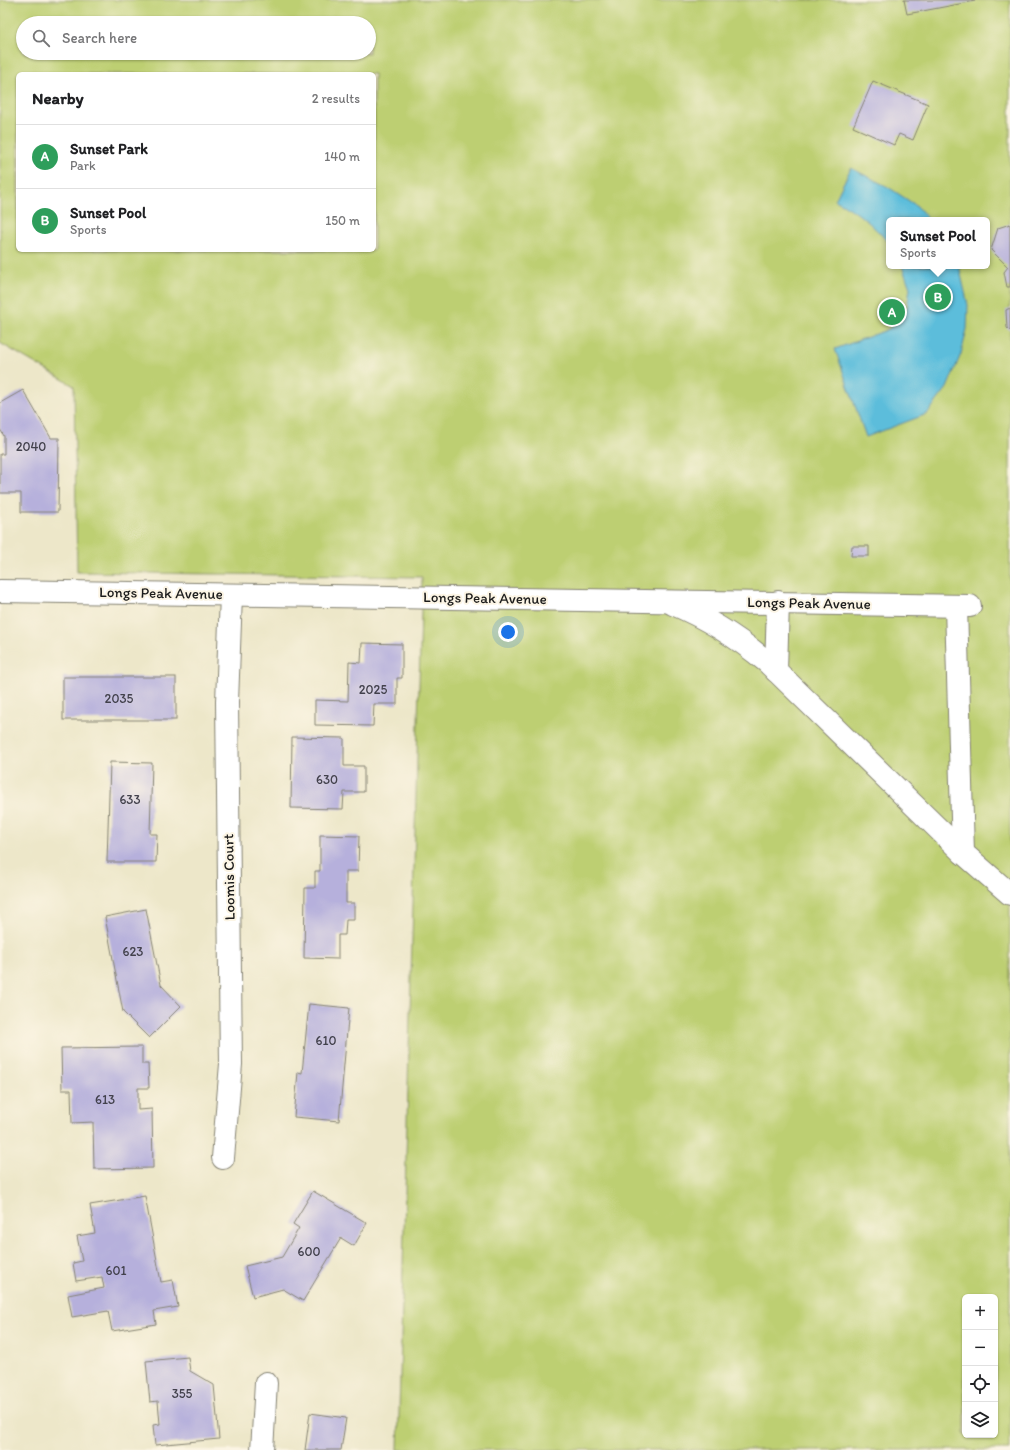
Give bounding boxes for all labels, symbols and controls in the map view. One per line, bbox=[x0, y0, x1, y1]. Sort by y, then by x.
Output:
search box bbox=[16, 16, 376, 60]
icon: search bbox=[30, 27, 52, 49]
text: Search here bbox=[62, 29, 137, 47]
text: Nearby bbox=[32, 88, 84, 108]
text: 2 results bbox=[312, 91, 360, 106]
text: Sunset Park bbox=[70, 140, 148, 158]
text: A bbox=[41, 149, 49, 164]
text: 140 m bbox=[324, 149, 360, 164]
text: Park bbox=[70, 158, 96, 173]
text: Sunset Pool bbox=[70, 204, 146, 222]
text: B bbox=[41, 213, 49, 228]
text: 150 m bbox=[325, 213, 360, 228]
popup bbox=[886, 217, 990, 269]
text: Sports bbox=[70, 222, 106, 237]
text: Sunset Pool bbox=[900, 227, 976, 245]
text: Sports bbox=[900, 245, 936, 260]
pin: B bbox=[925, 282, 951, 312]
pin: A bbox=[879, 297, 905, 327]
house number: 2040 bbox=[16, 439, 46, 454]
street label: Longs Peak Avenue bbox=[99, 583, 223, 603]
street label: Longs Peak Avenue bbox=[423, 588, 547, 608]
street label: Longs Peak Avenue bbox=[747, 593, 871, 613]
your location bbox=[498, 622, 518, 642]
house number: 2025 bbox=[359, 682, 387, 697]
house number: 2035 bbox=[105, 691, 134, 706]
house number: 630 bbox=[316, 772, 338, 787]
house number: 633 bbox=[119, 792, 141, 807]
street label: Loomis Court bbox=[219, 833, 239, 920]
house number: 623 bbox=[123, 944, 143, 959]
house number: 610 bbox=[316, 1033, 336, 1048]
house number: 613 bbox=[95, 1092, 115, 1107]
house number: 600 bbox=[298, 1244, 320, 1259]
house number: 601 bbox=[106, 1263, 126, 1278]
map controls bbox=[962, 1294, 998, 1438]
button: + bbox=[962, 1294, 998, 1330]
button: − bbox=[962, 1330, 998, 1366]
button: locate bbox=[962, 1366, 998, 1402]
house number: 355 bbox=[172, 1386, 193, 1401]
button: layers bbox=[962, 1402, 998, 1438]

